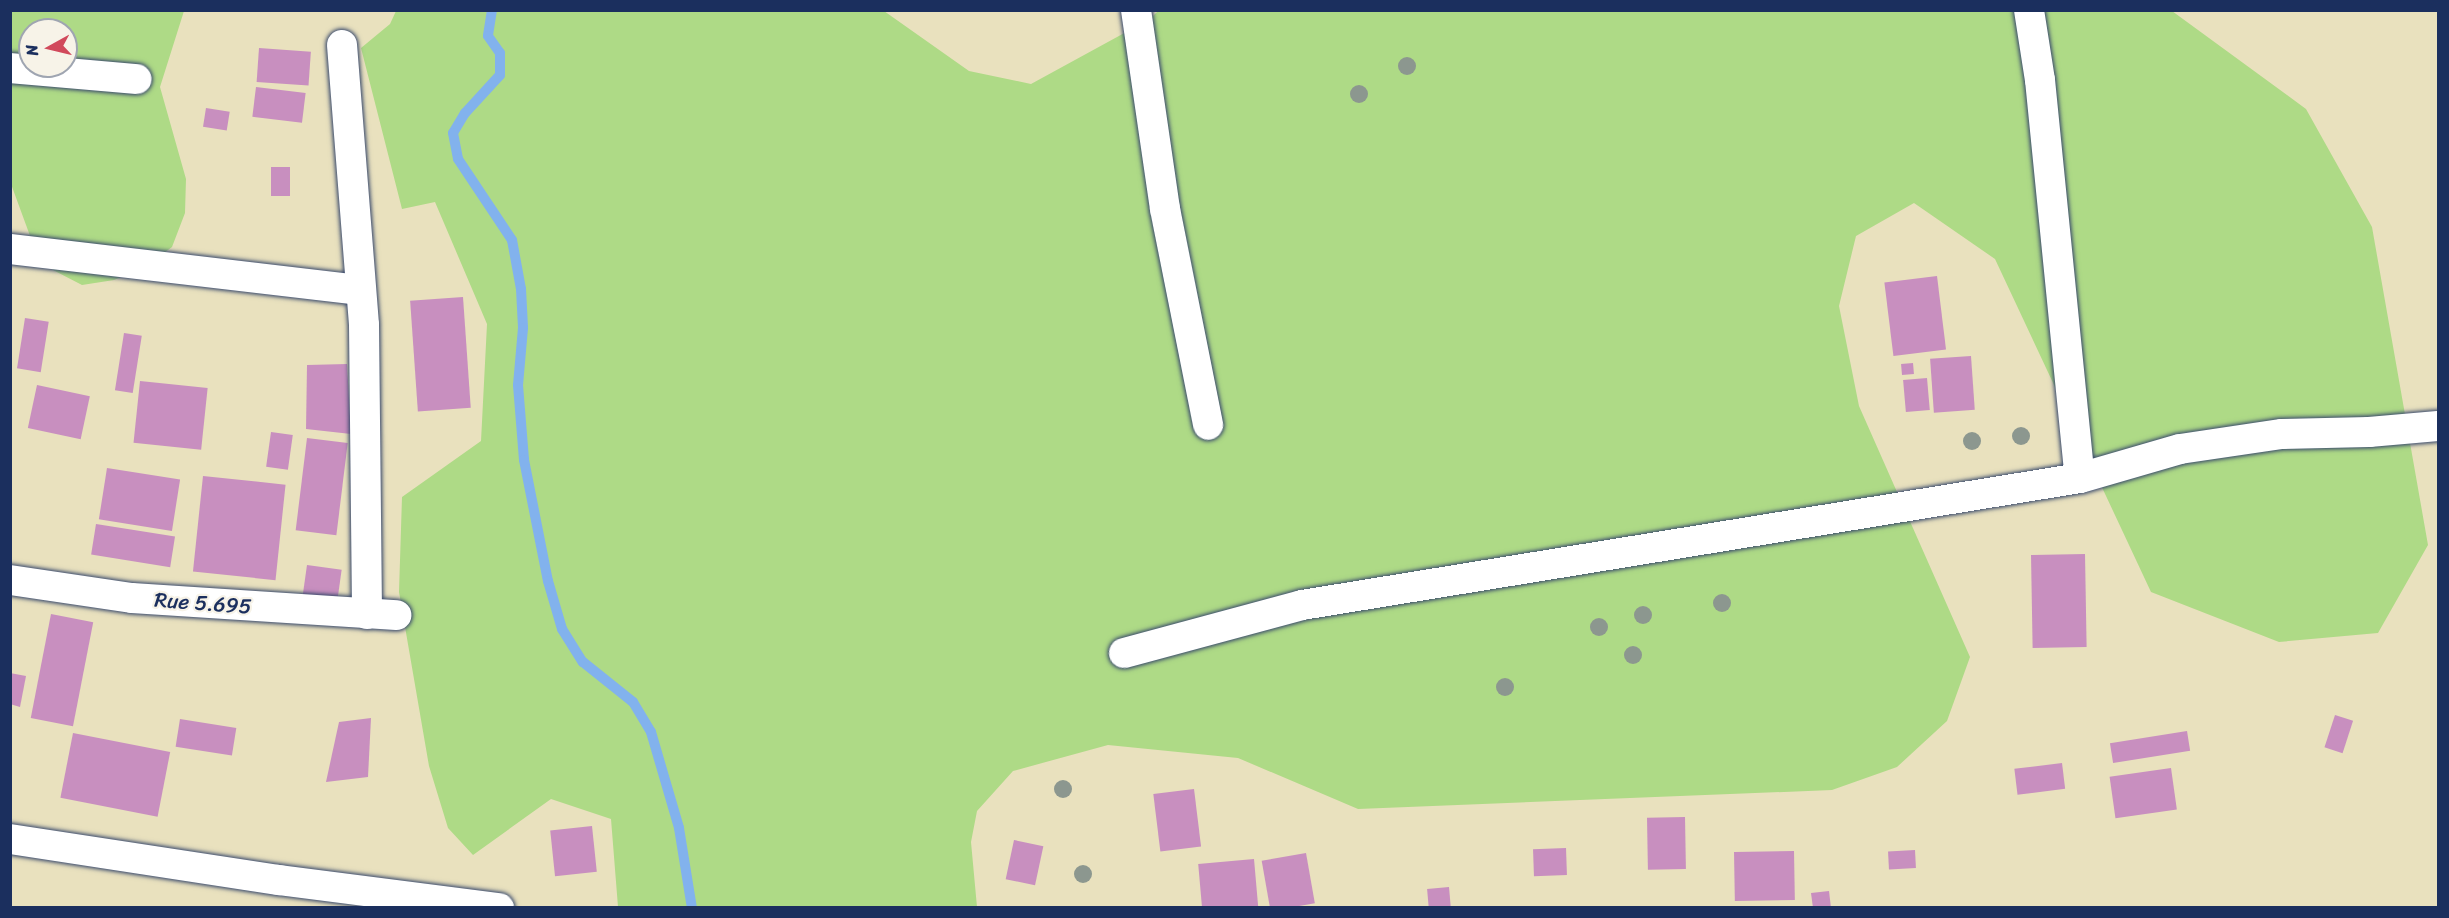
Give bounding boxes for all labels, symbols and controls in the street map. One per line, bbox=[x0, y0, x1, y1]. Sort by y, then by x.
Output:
north arrow bbox=[18, 18, 78, 78]
text: N bbox=[17, 43, 47, 58]
street label: Rue 5.695 bbox=[154, 587, 252, 619]

